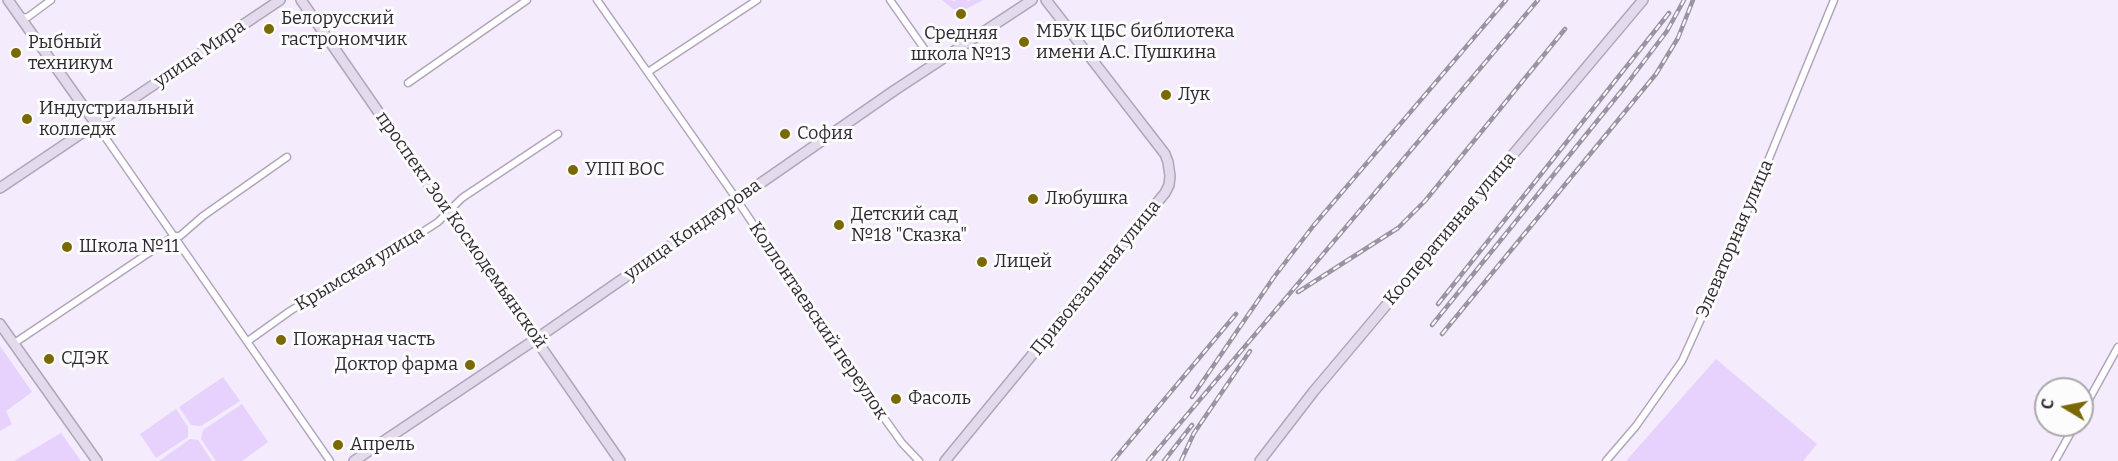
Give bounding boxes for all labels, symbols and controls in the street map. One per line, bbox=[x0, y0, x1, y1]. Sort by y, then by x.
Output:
marker: Средняя школа №13 bbox=[954, 7, 968, 21]
place label: Белорусский гастрономчик bbox=[281, 8, 407, 50]
street label: улица Мира bbox=[150, 16, 250, 92]
place label: МБУК ЦБС библиотека имени А.С. Пушкина bbox=[1036, 21, 1234, 63]
marker: Белорусский гастрономчик bbox=[262, 22, 276, 36]
place label: Средняя школа №13 bbox=[911, 23, 1011, 66]
place label: Рыбный техникум bbox=[28, 32, 113, 74]
marker: МБУК ЦБС библиотека имени А.С. Пушкина bbox=[1017, 35, 1031, 49]
marker: Рыбный техникум bbox=[9, 46, 23, 60]
place label: Лук bbox=[1178, 84, 1210, 106]
marker: Лук bbox=[1159, 88, 1173, 102]
place label: Индустриальный колледж bbox=[39, 98, 194, 140]
street label: проспект Зои Космодемьянской bbox=[371, 108, 551, 352]
marker: Индустриальный колледж bbox=[20, 112, 34, 126]
place label: София bbox=[797, 123, 853, 145]
marker: София bbox=[778, 127, 792, 141]
street label: Кооперативная улица bbox=[1380, 148, 1520, 310]
street label: Элеваторная улица bbox=[1692, 157, 1778, 321]
place label: УПП ВОС bbox=[585, 159, 665, 181]
marker: УПП ВОС bbox=[566, 163, 580, 177]
street label: улица Кондаурова bbox=[621, 175, 765, 285]
place label: Любушка bbox=[1045, 188, 1128, 210]
marker: Любушка bbox=[1026, 192, 1040, 206]
street label: Привокзальная улица bbox=[1027, 196, 1165, 360]
place label: Детский сад №18 "Сказка" bbox=[851, 204, 967, 246]
street label: Коллонтаевский переулок bbox=[744, 218, 892, 424]
marker: Детский сад №18 "Сказка" bbox=[832, 218, 846, 232]
street label: Крымская улица bbox=[292, 222, 428, 316]
place label: Школа №11 bbox=[79, 236, 179, 258]
marker: Школа №11 bbox=[60, 240, 74, 254]
place label: Лицей bbox=[994, 251, 1052, 273]
marker: Лицей bbox=[975, 255, 989, 269]
place label: Пожарная часть bbox=[293, 329, 435, 351]
marker: Пожарная часть bbox=[274, 333, 288, 347]
place label: СДЭК bbox=[61, 348, 109, 370]
marker: СДЭК bbox=[42, 352, 56, 366]
place label: Доктор фарма bbox=[335, 354, 458, 376]
marker: Доктор фарма bbox=[463, 358, 477, 372]
north arrow bbox=[2034, 377, 2094, 437]
place label: Фасоль bbox=[908, 388, 971, 410]
marker: Фасоль bbox=[889, 392, 903, 406]
text: С bbox=[2038, 397, 2058, 411]
place label: Апрель bbox=[350, 434, 414, 456]
marker: Апрель bbox=[331, 438, 345, 452]

